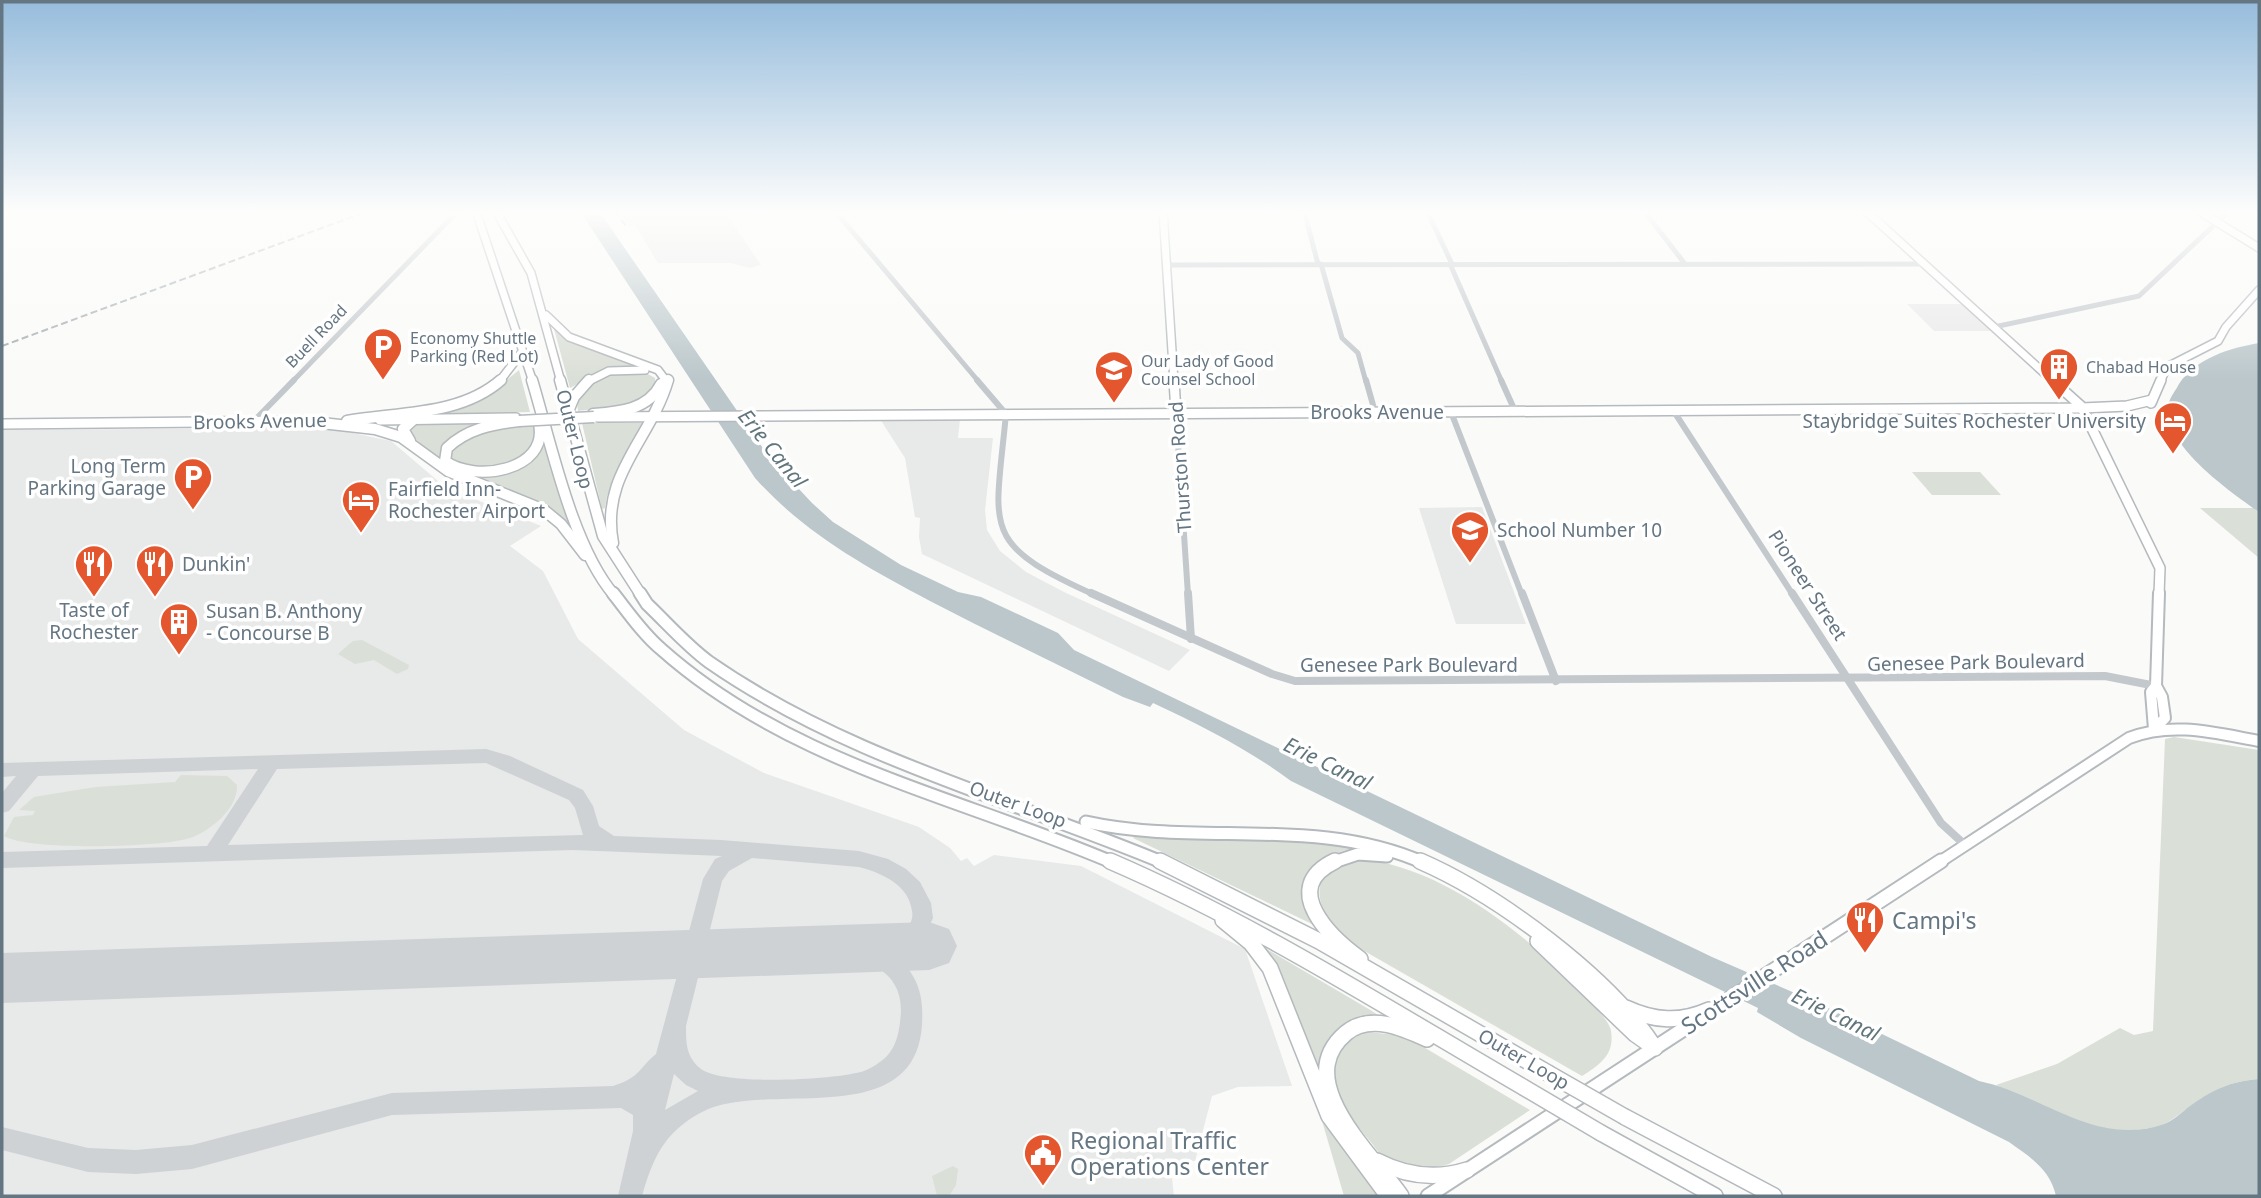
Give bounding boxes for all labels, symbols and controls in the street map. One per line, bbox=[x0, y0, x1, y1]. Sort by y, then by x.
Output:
street label: Buell Road bbox=[280, 300, 352, 372]
parking icon: Economy Shuttle Parking (Red Lot) bbox=[362, 326, 404, 381]
place label: Economy Shuttle Parking (Red Lot) bbox=[410, 327, 538, 367]
building icon: Chabad House bbox=[2038, 346, 2080, 401]
school or university icon: Our Lady of Good Counsel School bbox=[1093, 349, 1135, 404]
place label: Our Lady of Good Counsel School bbox=[1141, 350, 1274, 390]
place label: Chabad House bbox=[2086, 356, 2196, 378]
street label: Outer Loop bbox=[550, 387, 600, 491]
street label: Brooks Avenue bbox=[1310, 399, 1444, 425]
street label: Thurston Road bbox=[1162, 400, 1198, 534]
hotel icon: Staybridge Suites Rochester University bbox=[2152, 400, 2194, 455]
water label: Erie Canal bbox=[732, 403, 814, 494]
street label: Brooks Avenue bbox=[193, 407, 327, 435]
place label: Staybridge Suites Rochester University bbox=[1803, 408, 2146, 434]
place label: Long Term Parking Garage bbox=[28, 453, 166, 501]
parking icon: Long Term Parking Garage bbox=[172, 456, 214, 511]
place label: Fairfield Inn- Rochester Airport bbox=[388, 476, 545, 524]
hotel icon: Fairfield Inn- Rochester Airport bbox=[340, 479, 382, 534]
school or university icon: School Number 10 bbox=[1449, 509, 1491, 564]
place label: School Number 10 bbox=[1497, 517, 1662, 543]
street label: Pioneer Street bbox=[1763, 525, 1854, 645]
restaurant icon: Taste of Rochester bbox=[73, 543, 115, 598]
restaurant icon: Dunkin' bbox=[134, 543, 176, 598]
place label: Dunkin' bbox=[182, 551, 250, 577]
place label: Taste of Rochester bbox=[49, 597, 139, 645]
place label: Susan B. Anthony - Concourse B bbox=[206, 598, 363, 646]
building icon: Susan B. Anthony - Concourse B bbox=[158, 601, 200, 656]
street label: Genesee Park Boulevard bbox=[1867, 647, 2085, 677]
street label: Genesee Park Boulevard bbox=[1300, 652, 1518, 678]
water label: Erie Canal bbox=[1279, 730, 1377, 796]
street label: Outer Loop bbox=[966, 774, 1070, 834]
restaurant icon: Campi's bbox=[1844, 899, 1886, 954]
place label: Campi's bbox=[1892, 904, 1977, 936]
street label: Scottsville Road bbox=[1674, 923, 1834, 1041]
water label: Erie Canal bbox=[1787, 981, 1885, 1047]
street label: Outer Loop bbox=[1474, 1022, 1574, 1096]
place label: Regional Traffic Operations Center bbox=[1070, 1124, 1269, 1182]
public building icon: Regional Traffic Operations Center bbox=[1022, 1132, 1064, 1187]

